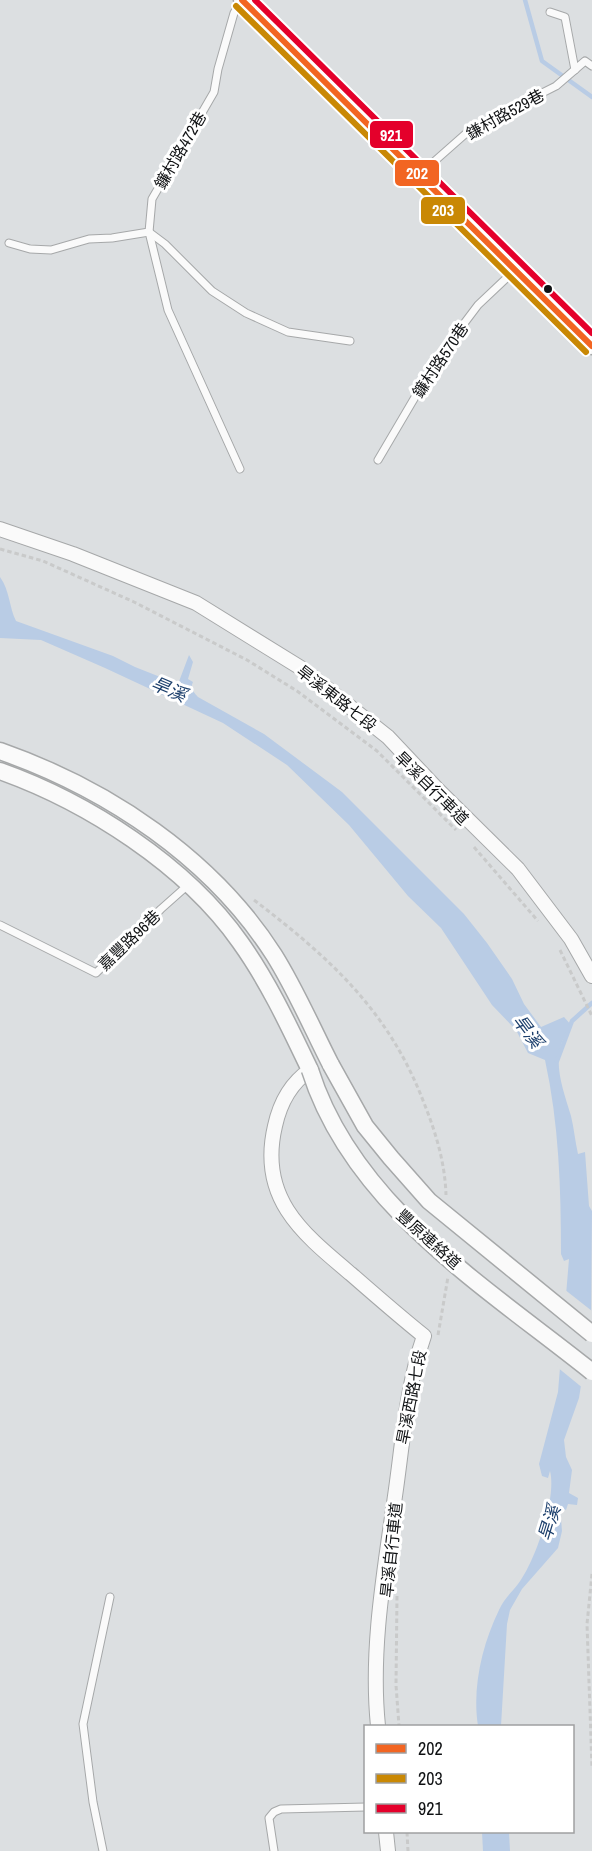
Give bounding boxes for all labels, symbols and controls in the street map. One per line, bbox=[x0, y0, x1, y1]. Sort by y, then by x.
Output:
street label: 鎌村路529巷 bbox=[462, 84, 548, 144]
street label: 鐮村路472巷 bbox=[149, 107, 211, 193]
line badge: 921 bbox=[369, 120, 414, 149]
text: 921 bbox=[380, 124, 403, 146]
line badge: 202 bbox=[394, 159, 440, 187]
text: 202 bbox=[406, 162, 428, 184]
line badge: 203 bbox=[420, 196, 466, 225]
text: 203 bbox=[432, 199, 454, 221]
unlabelled marker bbox=[542, 283, 554, 295]
street label: 鐮村路570巷 bbox=[407, 318, 473, 402]
street label: 旱溪東路七段 bbox=[292, 660, 382, 736]
water label: 旱溪 bbox=[148, 670, 193, 709]
street label: 旱溪自行車道 bbox=[390, 746, 474, 830]
street label: 嘉豐路96巷 bbox=[93, 905, 165, 975]
water label: 旱溪 bbox=[507, 1009, 551, 1055]
street label: 豐原連絡道 bbox=[392, 1204, 466, 1274]
street label: 旱溪西路七段 bbox=[391, 1348, 431, 1446]
water label: 旱溪 bbox=[532, 1499, 567, 1544]
street label: 旱溪自行車道 bbox=[375, 1501, 407, 1599]
legend bbox=[364, 1725, 574, 1833]
text: 202 bbox=[418, 1736, 443, 1761]
text: 203 bbox=[418, 1766, 443, 1791]
text: 921 bbox=[418, 1796, 443, 1821]

